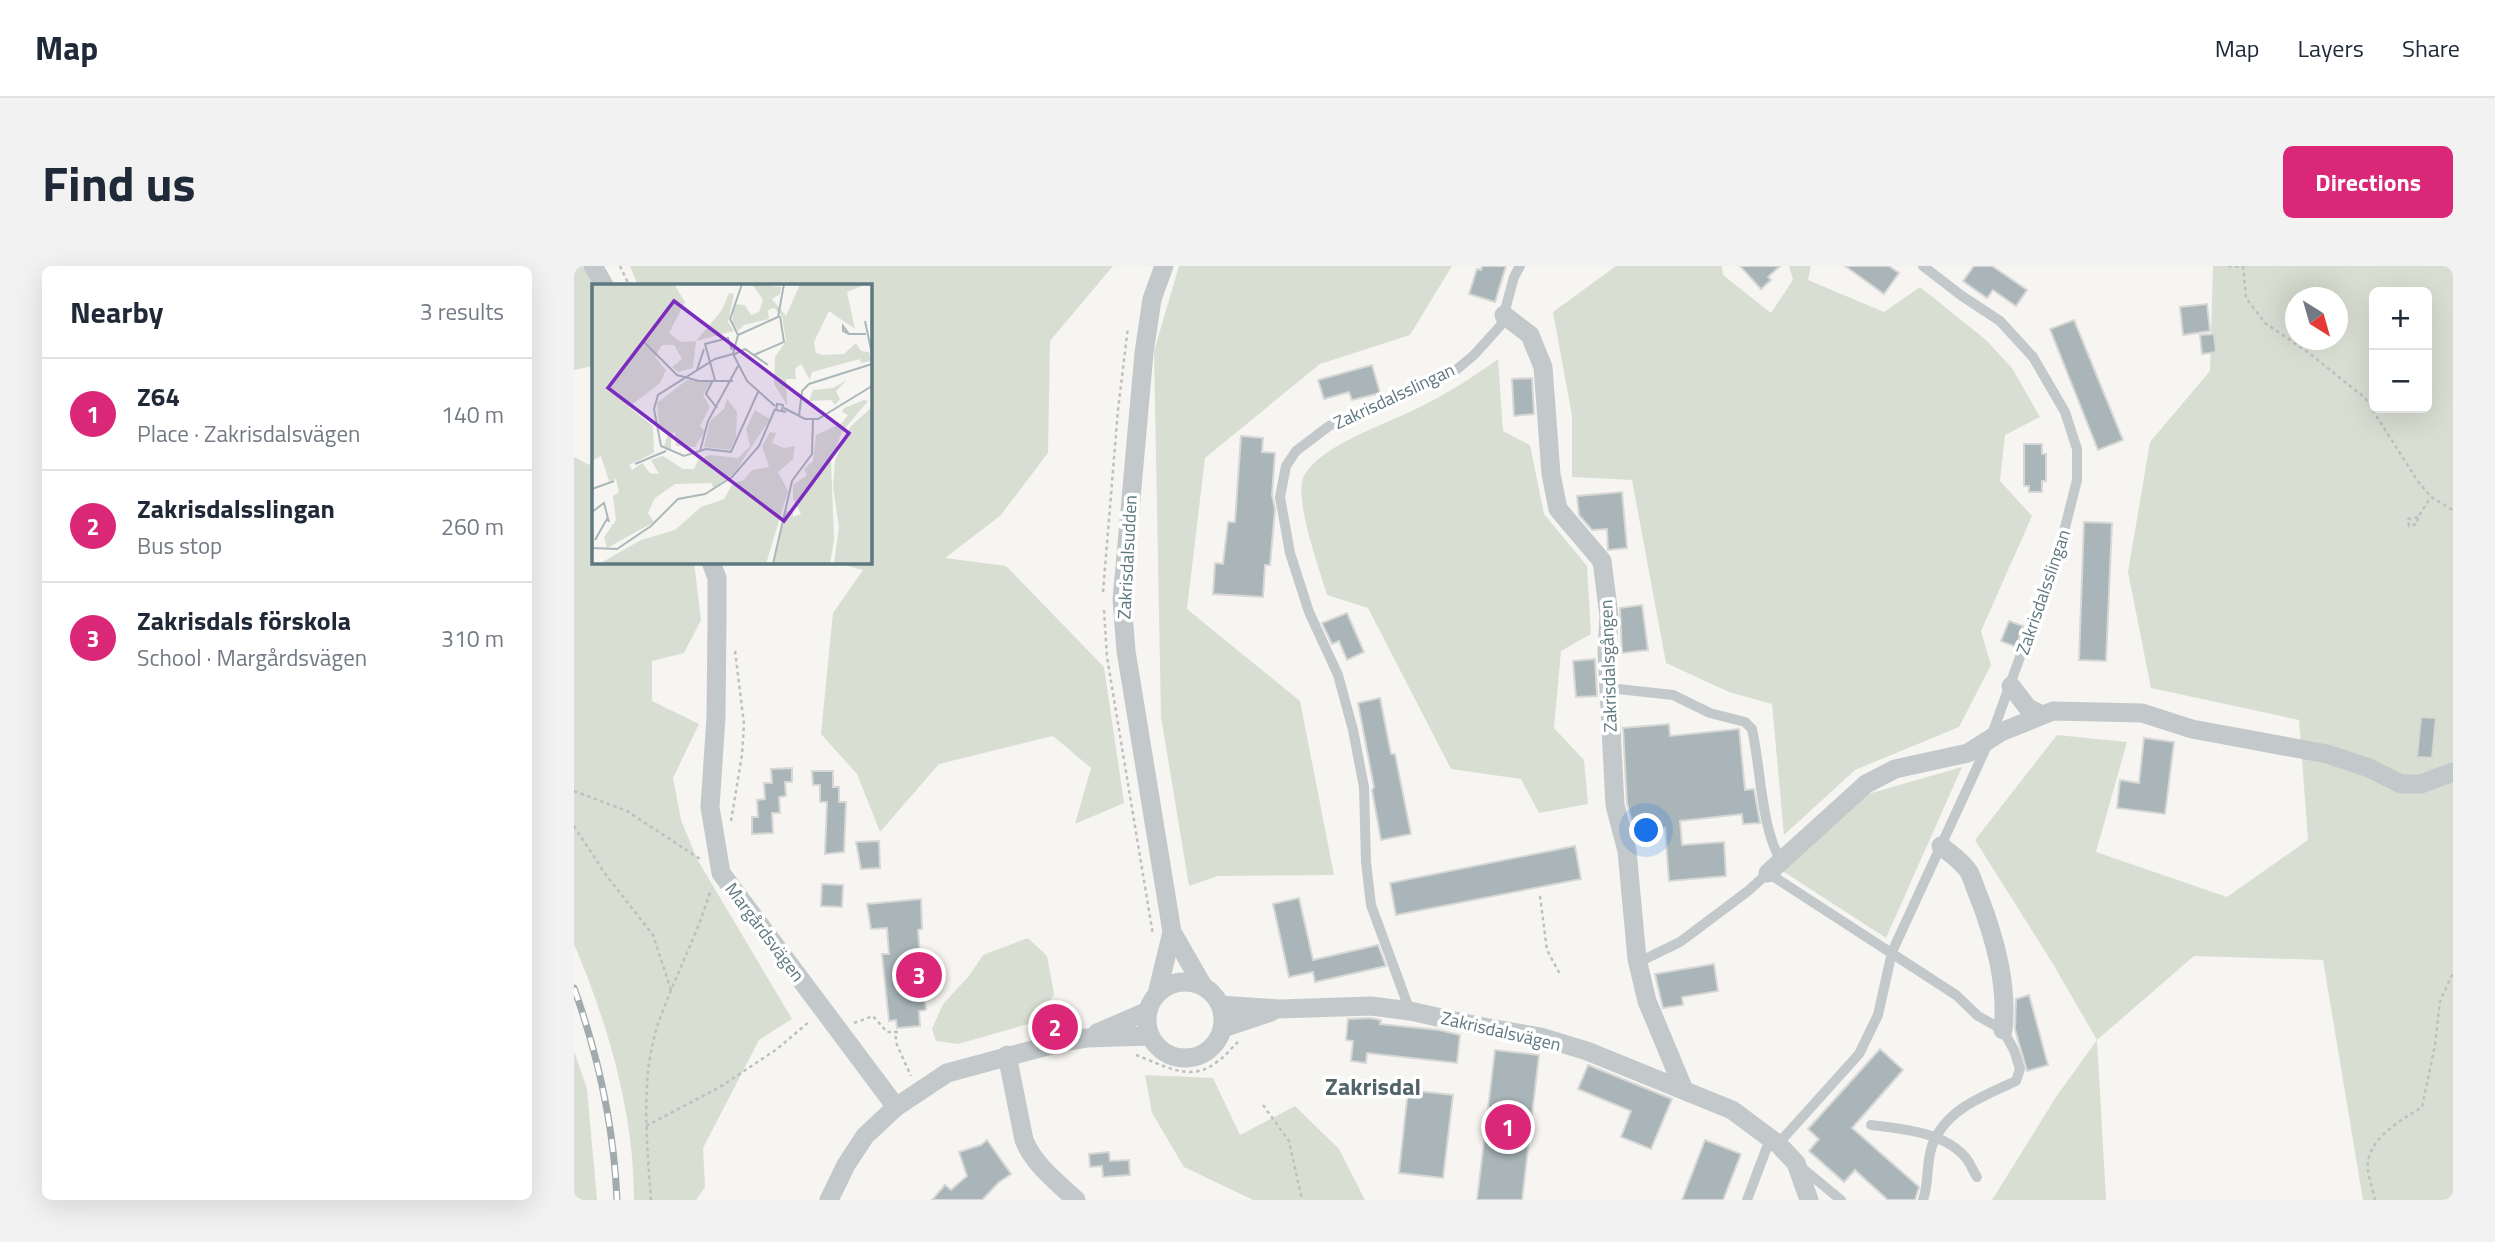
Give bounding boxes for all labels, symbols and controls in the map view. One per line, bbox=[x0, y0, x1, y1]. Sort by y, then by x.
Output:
text: Map bbox=[35, 23, 98, 73]
text: Map bbox=[2215, 30, 2260, 66]
text: Layers bbox=[2298, 30, 2364, 66]
text: Share bbox=[2402, 30, 2460, 66]
text: Find us bbox=[42, 145, 196, 220]
button: Directions bbox=[2283, 146, 2453, 218]
inset map bbox=[592, 284, 872, 564]
north arrow bbox=[2285, 287, 2348, 350]
map controls bbox=[2369, 287, 2432, 413]
button: + bbox=[2369, 287, 2432, 350]
text: Nearby bbox=[70, 289, 163, 335]
text: 3 results bbox=[420, 294, 504, 329]
button: − bbox=[2369, 350, 2432, 413]
street label: Zakrisdalsslingan bbox=[1329, 356, 1459, 436]
text: Z64 bbox=[137, 377, 180, 416]
text: 1 bbox=[87, 397, 99, 432]
text: 140 m bbox=[441, 397, 504, 432]
text: Place · Zakrisdalsvägen bbox=[137, 416, 360, 451]
text: Zakrisdalsslingan bbox=[137, 489, 335, 528]
street label: Zakrisdalsudden bbox=[1110, 494, 1144, 620]
text: 2 bbox=[87, 509, 99, 544]
text: 260 m bbox=[441, 509, 504, 544]
street label: Zakrisdalsslingan bbox=[2009, 526, 2077, 658]
text: Bus stop bbox=[137, 528, 222, 563]
street label: Zakrisdalsgången bbox=[1592, 599, 1624, 733]
text: Zakrisdals förskola bbox=[137, 601, 351, 640]
text: 3 bbox=[87, 621, 99, 656]
text: 310 m bbox=[441, 621, 504, 656]
text: School · Margårdsvägen bbox=[137, 640, 367, 675]
your location bbox=[1629, 813, 1663, 847]
street label: Margårdsvägen bbox=[719, 877, 811, 987]
pin: 3 bbox=[896, 949, 942, 1001]
pin: 2 bbox=[1032, 1001, 1078, 1053]
street label: Zakrisdalsvägen bbox=[1438, 1004, 1564, 1058]
district label: Zakrisdal bbox=[1325, 1068, 1421, 1104]
pin: 1 bbox=[1485, 1101, 1531, 1153]

